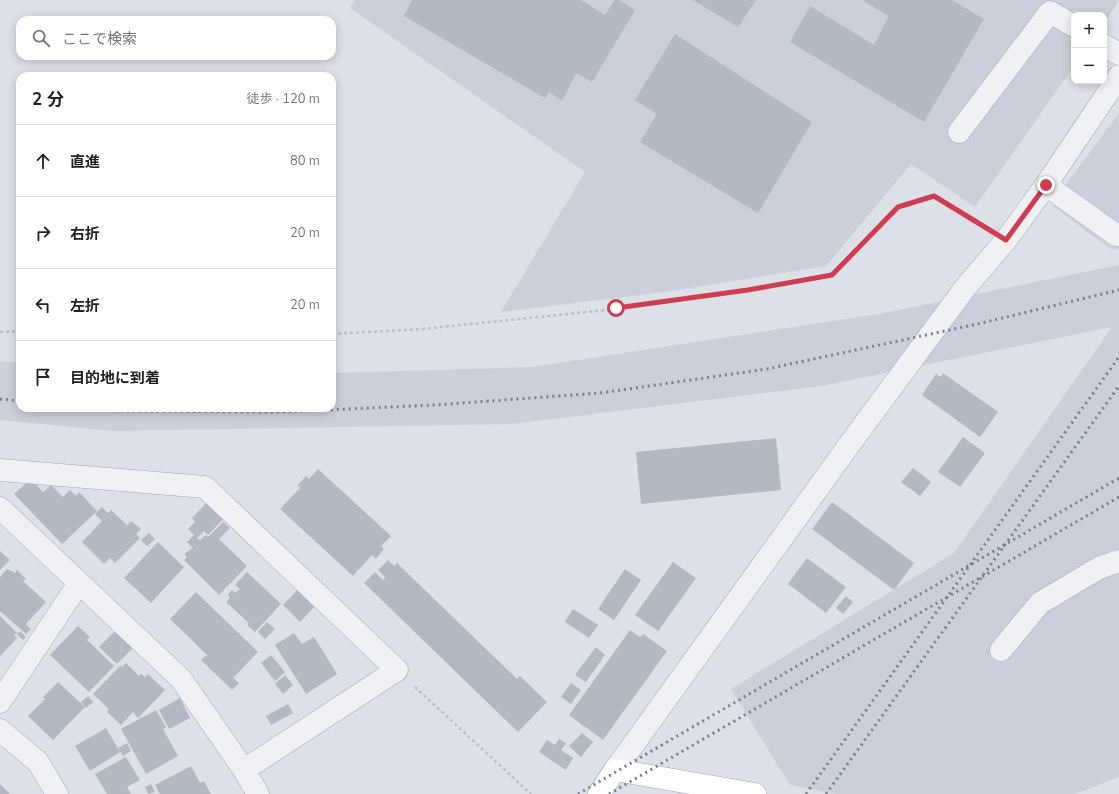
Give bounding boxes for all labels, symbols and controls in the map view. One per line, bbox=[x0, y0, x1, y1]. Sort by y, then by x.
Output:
map controls bbox=[1071, 12, 1107, 84]
button: + bbox=[1071, 12, 1107, 48]
search box bbox=[16, 16, 336, 60]
icon: search bbox=[30, 27, 52, 49]
text: ここで検索 bbox=[62, 29, 137, 49]
button: − bbox=[1071, 48, 1107, 84]
text: 2 分 bbox=[32, 88, 64, 111]
text: 徒歩 · 120 m bbox=[246, 90, 320, 108]
icon: ahead bbox=[32, 150, 54, 172]
text: 直進 bbox=[70, 152, 100, 172]
text: 80 m bbox=[290, 152, 320, 170]
route end bbox=[1037, 176, 1055, 194]
icon: right bbox=[32, 222, 54, 244]
text: 右折 bbox=[70, 224, 100, 244]
text: 20 m bbox=[290, 224, 320, 242]
icon: left bbox=[32, 294, 54, 316]
text: 左折 bbox=[70, 296, 100, 316]
text: 20 m bbox=[290, 296, 320, 314]
route start bbox=[607, 299, 625, 317]
icon: arrive bbox=[32, 366, 54, 388]
text: 目的地に到着 bbox=[70, 368, 160, 388]

